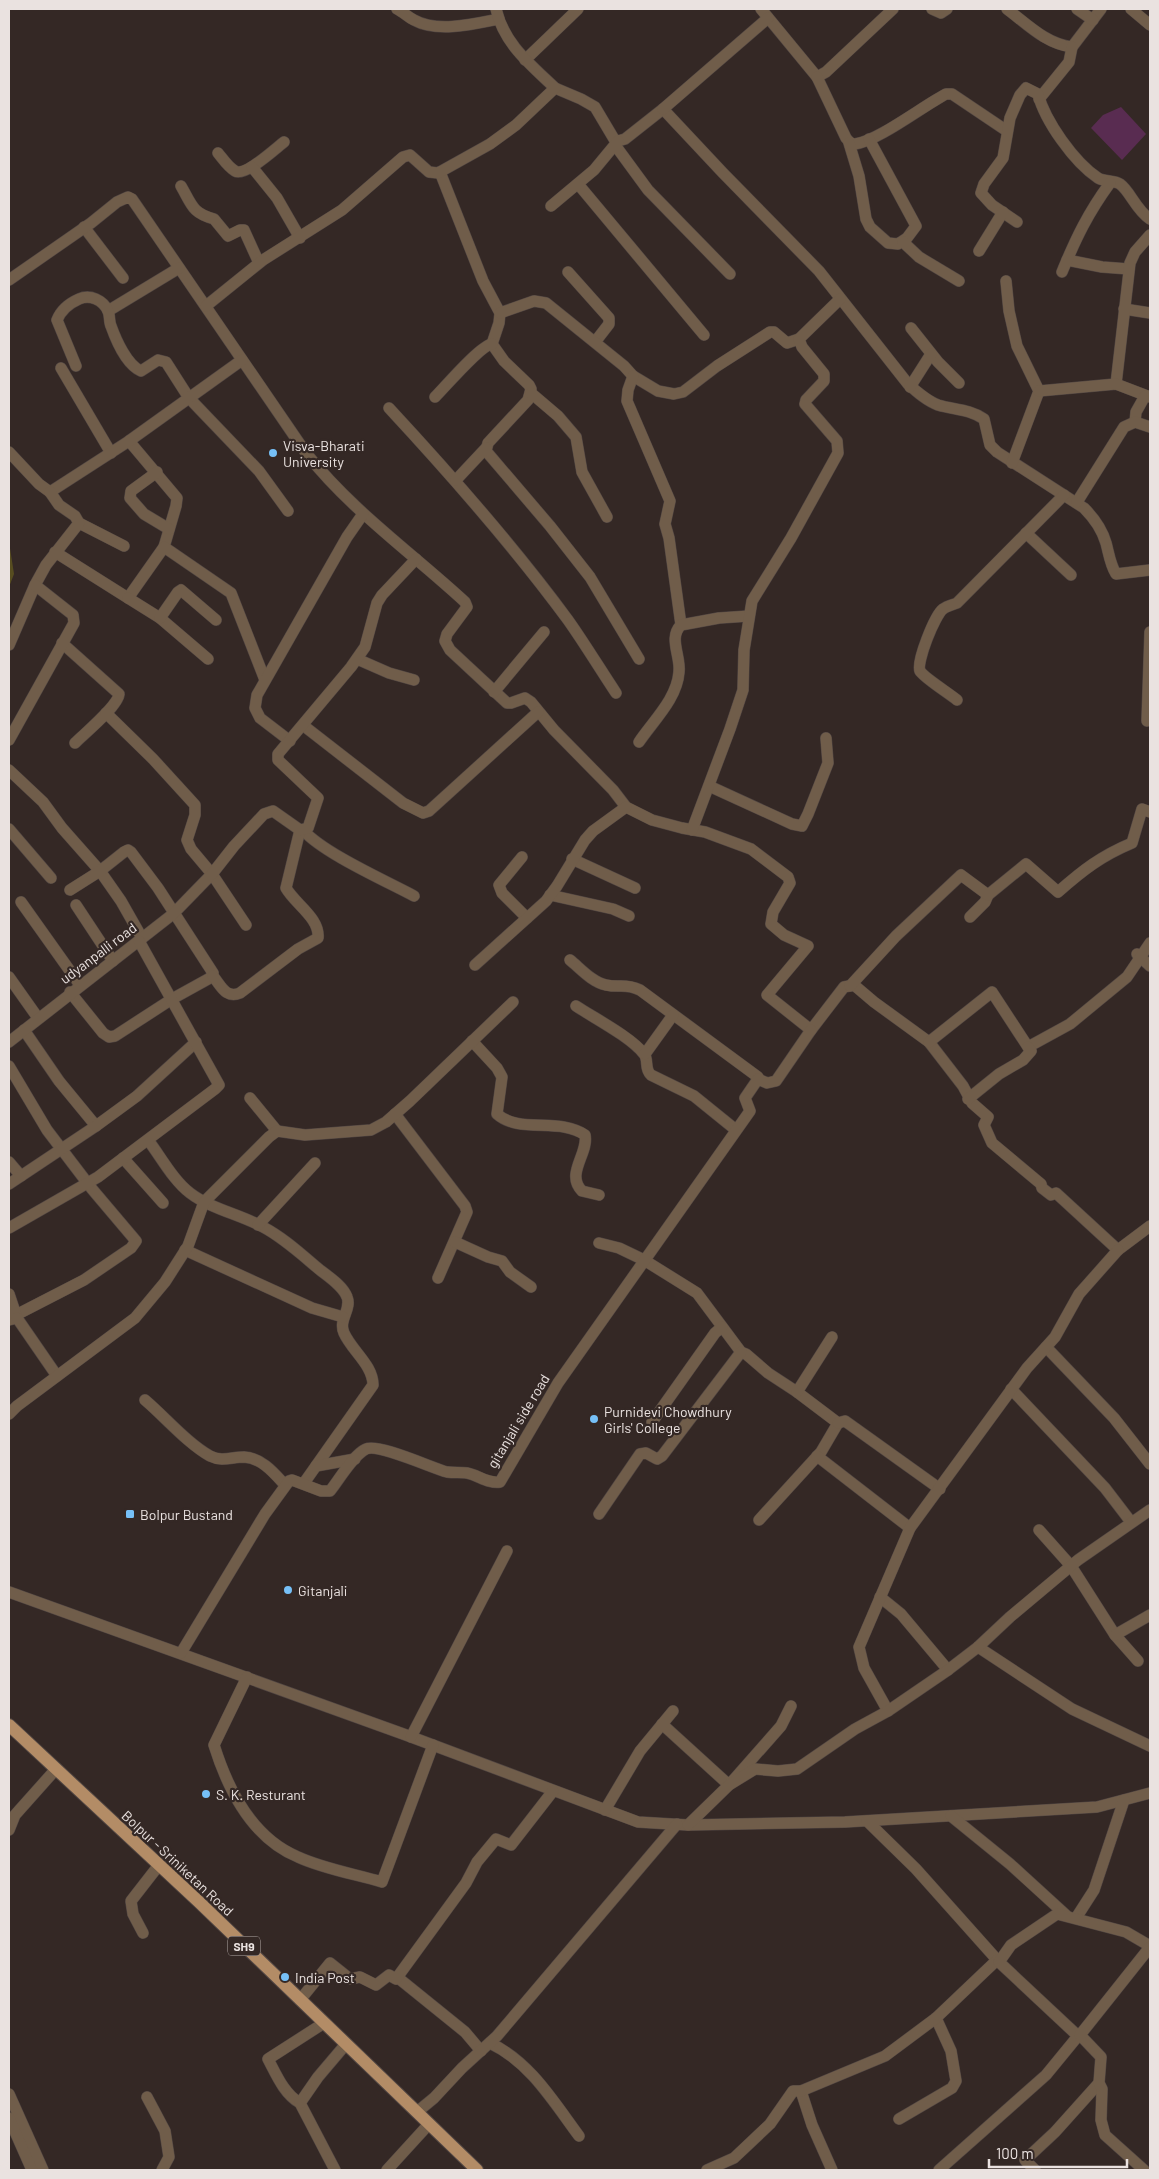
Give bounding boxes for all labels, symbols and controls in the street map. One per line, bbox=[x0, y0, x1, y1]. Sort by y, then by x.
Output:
place label: Visva-Bharati University bbox=[283, 437, 365, 470]
marker: Visva-Bharati University bbox=[267, 447, 279, 459]
street label: udyanpalli road bbox=[56, 919, 140, 987]
street label: gitanjali side road bbox=[483, 1371, 553, 1471]
place label: Purnidevi Chowdhury Girls' College bbox=[604, 1403, 732, 1436]
marker: Purnidevi Chowdhury Girls' College bbox=[588, 1413, 600, 1425]
place label: Bolpur Bustand bbox=[140, 1506, 233, 1523]
marker: Bolpur Bustand bbox=[124, 1508, 136, 1520]
place label: Gitanjali bbox=[298, 1582, 347, 1599]
marker: Gitanjali bbox=[282, 1584, 294, 1596]
place label: S. K. Resturant bbox=[216, 1786, 306, 1803]
marker: S. K. Resturant bbox=[200, 1788, 212, 1800]
street label: Bolpur - Sriniketan Road bbox=[119, 1807, 237, 1919]
road number: SH9 bbox=[228, 1936, 260, 1955]
place label: India Post bbox=[295, 1969, 355, 1986]
marker: India Post bbox=[279, 1971, 291, 1983]
scale bar bbox=[989, 2136, 1126, 2168]
text: 100 m bbox=[996, 2144, 1034, 2162]

